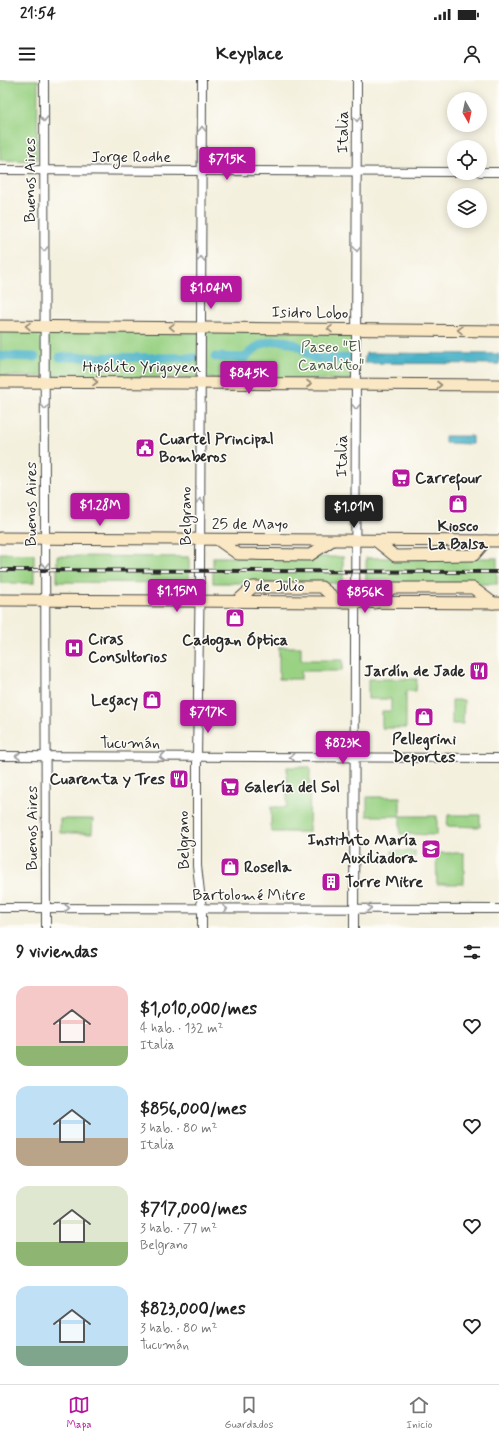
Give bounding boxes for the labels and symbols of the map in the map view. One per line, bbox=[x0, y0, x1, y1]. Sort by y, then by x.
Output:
north arrow bbox=[447, 92, 487, 132]
street label: Italia bbox=[333, 111, 354, 153]
one-way arrow bbox=[40, 116, 48, 122]
one-way arrow bbox=[353, 116, 361, 122]
one-way arrow bbox=[198, 126, 206, 132]
street label: Buenos Aires bbox=[20, 138, 41, 222]
street label: Jorge Rodhe bbox=[91, 147, 171, 169]
pin: $715K bbox=[199, 147, 255, 181]
one-way arrow bbox=[40, 246, 48, 252]
one-way arrow bbox=[353, 246, 361, 252]
one-way arrow bbox=[197, 256, 205, 262]
pin: $1.04M bbox=[178, 276, 244, 310]
street label: Isidro Lobo bbox=[271, 302, 349, 324]
one-way arrow bbox=[25, 322, 31, 330]
one-way arrow bbox=[169, 323, 175, 332]
one-way arrow bbox=[327, 325, 333, 333]
one-way arrow bbox=[457, 326, 463, 334]
park label: Paseo "El Canalito" bbox=[298, 337, 364, 376]
street label: Hipólito Yrigoyen bbox=[82, 357, 202, 378]
pin: $845K bbox=[221, 361, 277, 395]
one-way arrow bbox=[92, 378, 98, 387]
one-way arrow bbox=[306, 380, 312, 388]
one-way arrow bbox=[436, 381, 442, 389]
one-way arrow bbox=[41, 404, 49, 410]
one-way arrow bbox=[352, 404, 360, 410]
place label: Cuartel Principal Bomberos bbox=[159, 429, 274, 468]
street label: Italia bbox=[332, 435, 353, 477]
public building icon: Cuartel Principal Bomberos bbox=[134, 437, 156, 459]
street label: Buenos Aires bbox=[21, 462, 42, 546]
supermarket icon: Carrefour bbox=[390, 467, 412, 489]
place label: Carrefour bbox=[415, 468, 482, 491]
street label: Belgrano bbox=[176, 487, 198, 545]
pin: $1.28M bbox=[67, 493, 133, 527]
shop icon: Kiosco La Balsa bbox=[447, 493, 469, 515]
pin: $1.01M bbox=[321, 495, 387, 529]
one-way arrow bbox=[196, 498, 204, 504]
street label: 25 de Mayo bbox=[212, 514, 288, 535]
place label: Kiosco La Balsa bbox=[428, 516, 488, 555]
one-way arrow bbox=[41, 562, 49, 568]
street label: 9 de Julio bbox=[243, 576, 305, 597]
pin: $1.15M bbox=[144, 579, 210, 613]
pin: $856K bbox=[337, 580, 393, 614]
shop icon: Cadogan Óptica bbox=[224, 607, 246, 629]
place label: Ciras Consultorios bbox=[88, 629, 168, 668]
place label: Cadogan Óptica bbox=[182, 630, 288, 653]
hospital icon: Ciras Consultorios bbox=[63, 637, 85, 659]
restaurant icon: Jardín de Jade bbox=[468, 660, 490, 682]
place label: Jardín de Jade bbox=[364, 661, 465, 682]
shop icon: Legacy bbox=[141, 689, 163, 711]
place label: Legacy bbox=[91, 690, 138, 713]
pin: $717K bbox=[180, 700, 236, 734]
shop icon: Pellegrini Deportes bbox=[413, 706, 435, 728]
place label: Pellegrini Deportes bbox=[392, 729, 456, 768]
pin: $823K bbox=[315, 731, 371, 765]
street label: Tucumán bbox=[100, 733, 160, 754]
one-way arrow bbox=[15, 752, 21, 760]
one-way arrow bbox=[159, 753, 165, 761]
one-way arrow bbox=[289, 753, 295, 761]
restaurant icon: Cuarenta y Tres bbox=[168, 768, 190, 790]
place label: Cuarenta y Tres bbox=[49, 769, 165, 790]
supermarket icon: Galería del Sol bbox=[219, 776, 241, 798]
place label: Galería del Sol bbox=[244, 777, 340, 798]
street label: Buenos Aires bbox=[22, 786, 43, 870]
street label: Belgrano bbox=[173, 810, 196, 870]
place label: Instituto María Auxiliadora bbox=[308, 830, 417, 869]
school or university icon: Instituto María Auxiliadora bbox=[420, 838, 442, 860]
shop icon: Rosella bbox=[219, 856, 241, 878]
place label: Rosella bbox=[244, 857, 292, 878]
building icon: Torre Mitre bbox=[320, 871, 342, 893]
place label: Torre Mitre bbox=[345, 872, 423, 893]
street label: Bartolomé Mitre bbox=[192, 885, 306, 906]
one-way arrow bbox=[64, 904, 70, 912]
one-way arrow bbox=[366, 904, 372, 913]
one-way arrow bbox=[222, 905, 228, 913]

